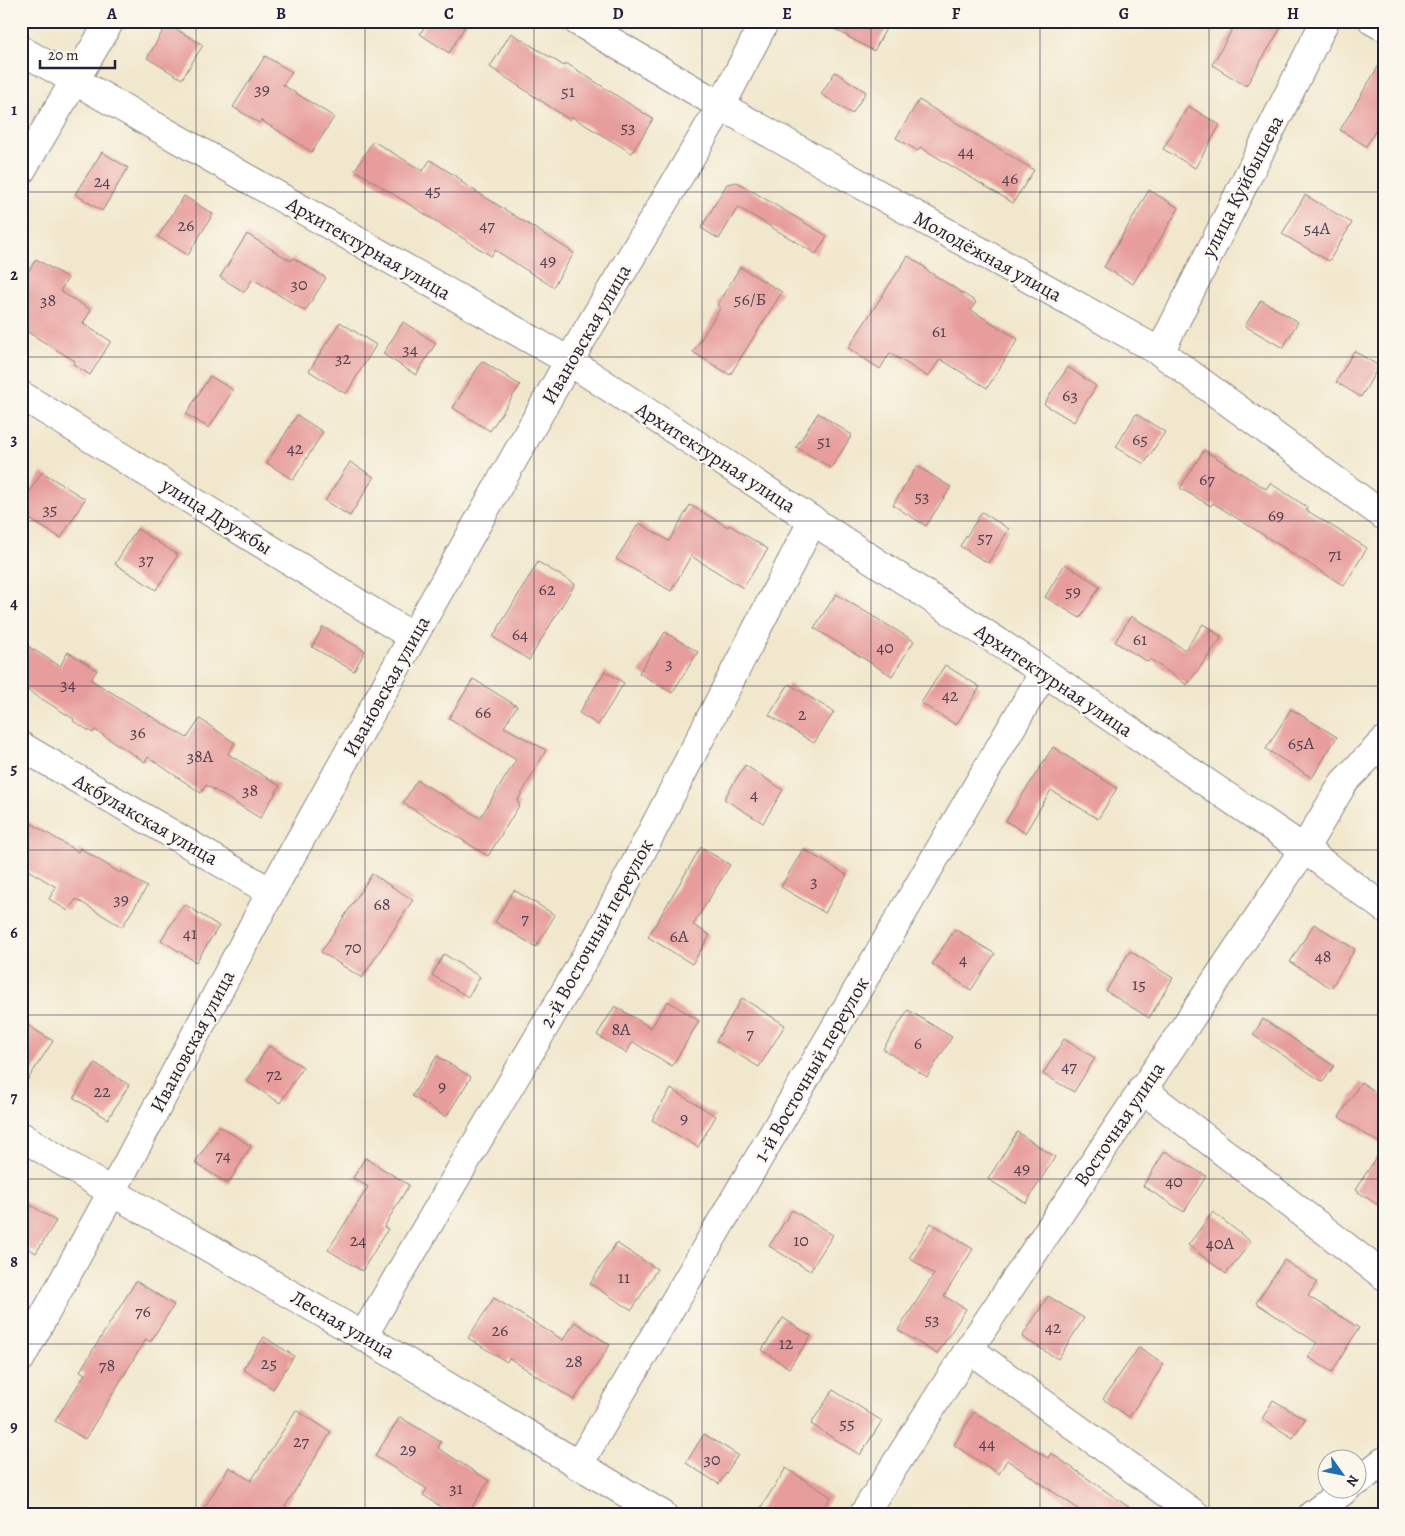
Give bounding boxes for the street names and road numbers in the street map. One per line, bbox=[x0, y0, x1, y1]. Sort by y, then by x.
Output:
street label: улица Куйбышева bbox=[1195, 110, 1290, 263]
street label: Архитектурная улица bbox=[281, 190, 456, 307]
street label: Молодёжная улица bbox=[909, 204, 1068, 309]
street label: Ивановская улица bbox=[535, 259, 638, 409]
street label: Архитектурная улица bbox=[630, 395, 801, 520]
street label: улица Дружбы bbox=[155, 471, 277, 561]
street label: Ивановская улица bbox=[336, 610, 437, 762]
street label: Архитектурная улица bbox=[969, 617, 1139, 744]
street label: Акбулакская улица bbox=[68, 767, 224, 872]
street label: 2-й Восточный переулок bbox=[533, 834, 660, 1033]
street label: Ивановская улица bbox=[144, 965, 242, 1117]
street label: 1-й Восточный переулок bbox=[747, 972, 875, 1167]
street label: Восточная улица bbox=[1068, 1056, 1171, 1192]
street label: Лесная улица bbox=[286, 1284, 400, 1365]

